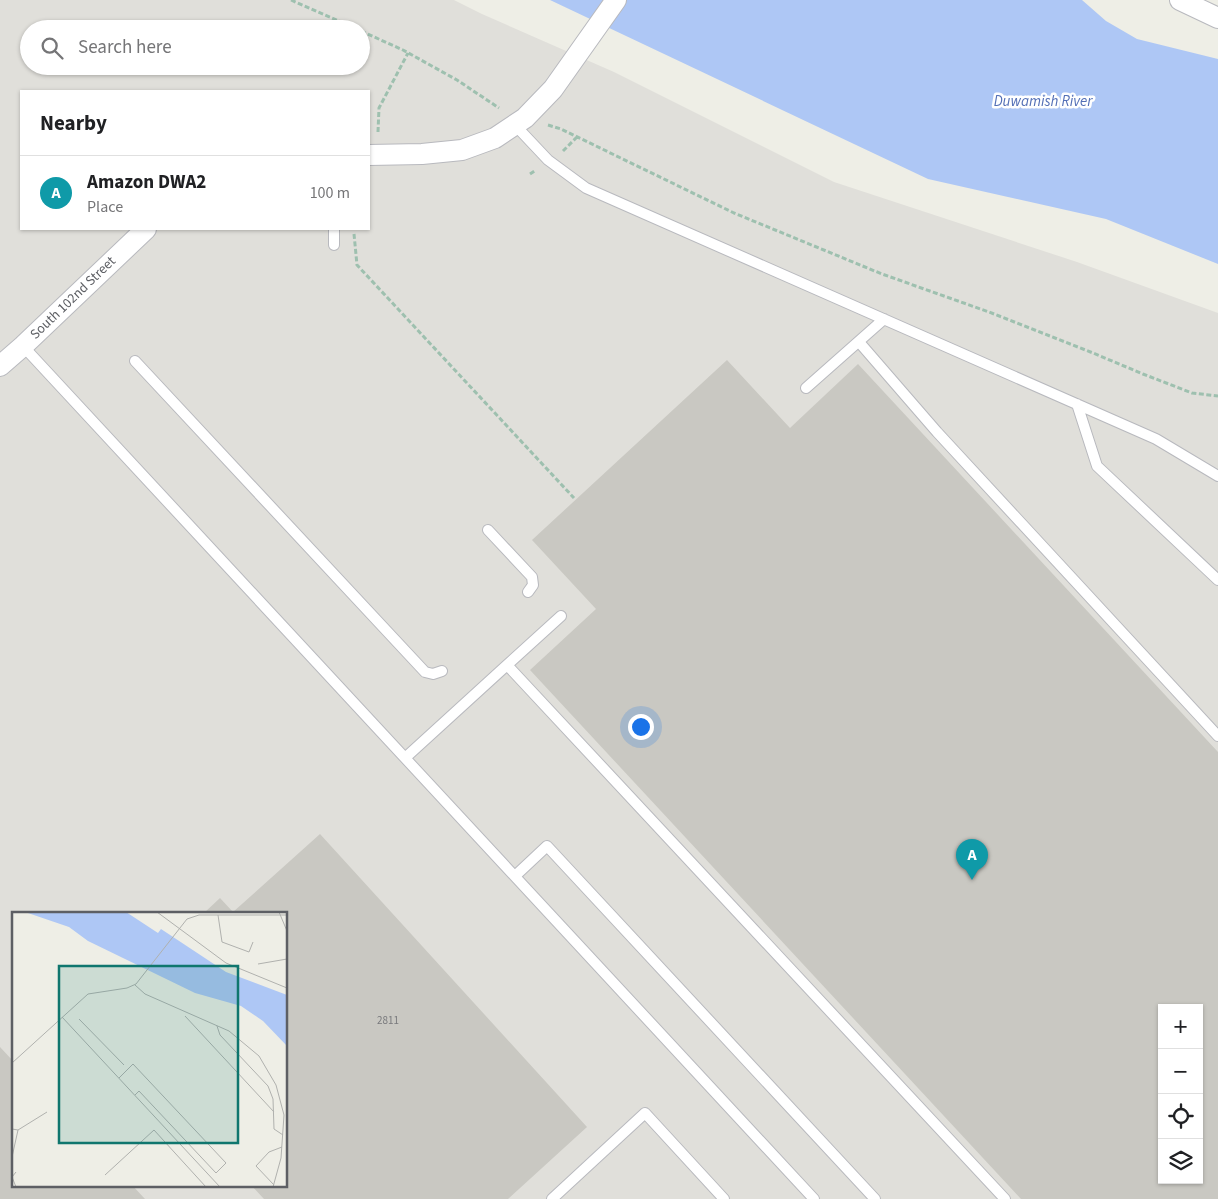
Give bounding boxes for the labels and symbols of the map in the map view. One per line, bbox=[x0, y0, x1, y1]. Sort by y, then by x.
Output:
water label: Duwamish River bbox=[994, 91, 1093, 112]
street label: South 102nd Street bbox=[26, 252, 120, 344]
your location bbox=[628, 714, 654, 740]
pin: A bbox=[956, 839, 988, 880]
inset map bbox=[12, 912, 288, 1186]
house number: 2811 bbox=[377, 1013, 399, 1028]

